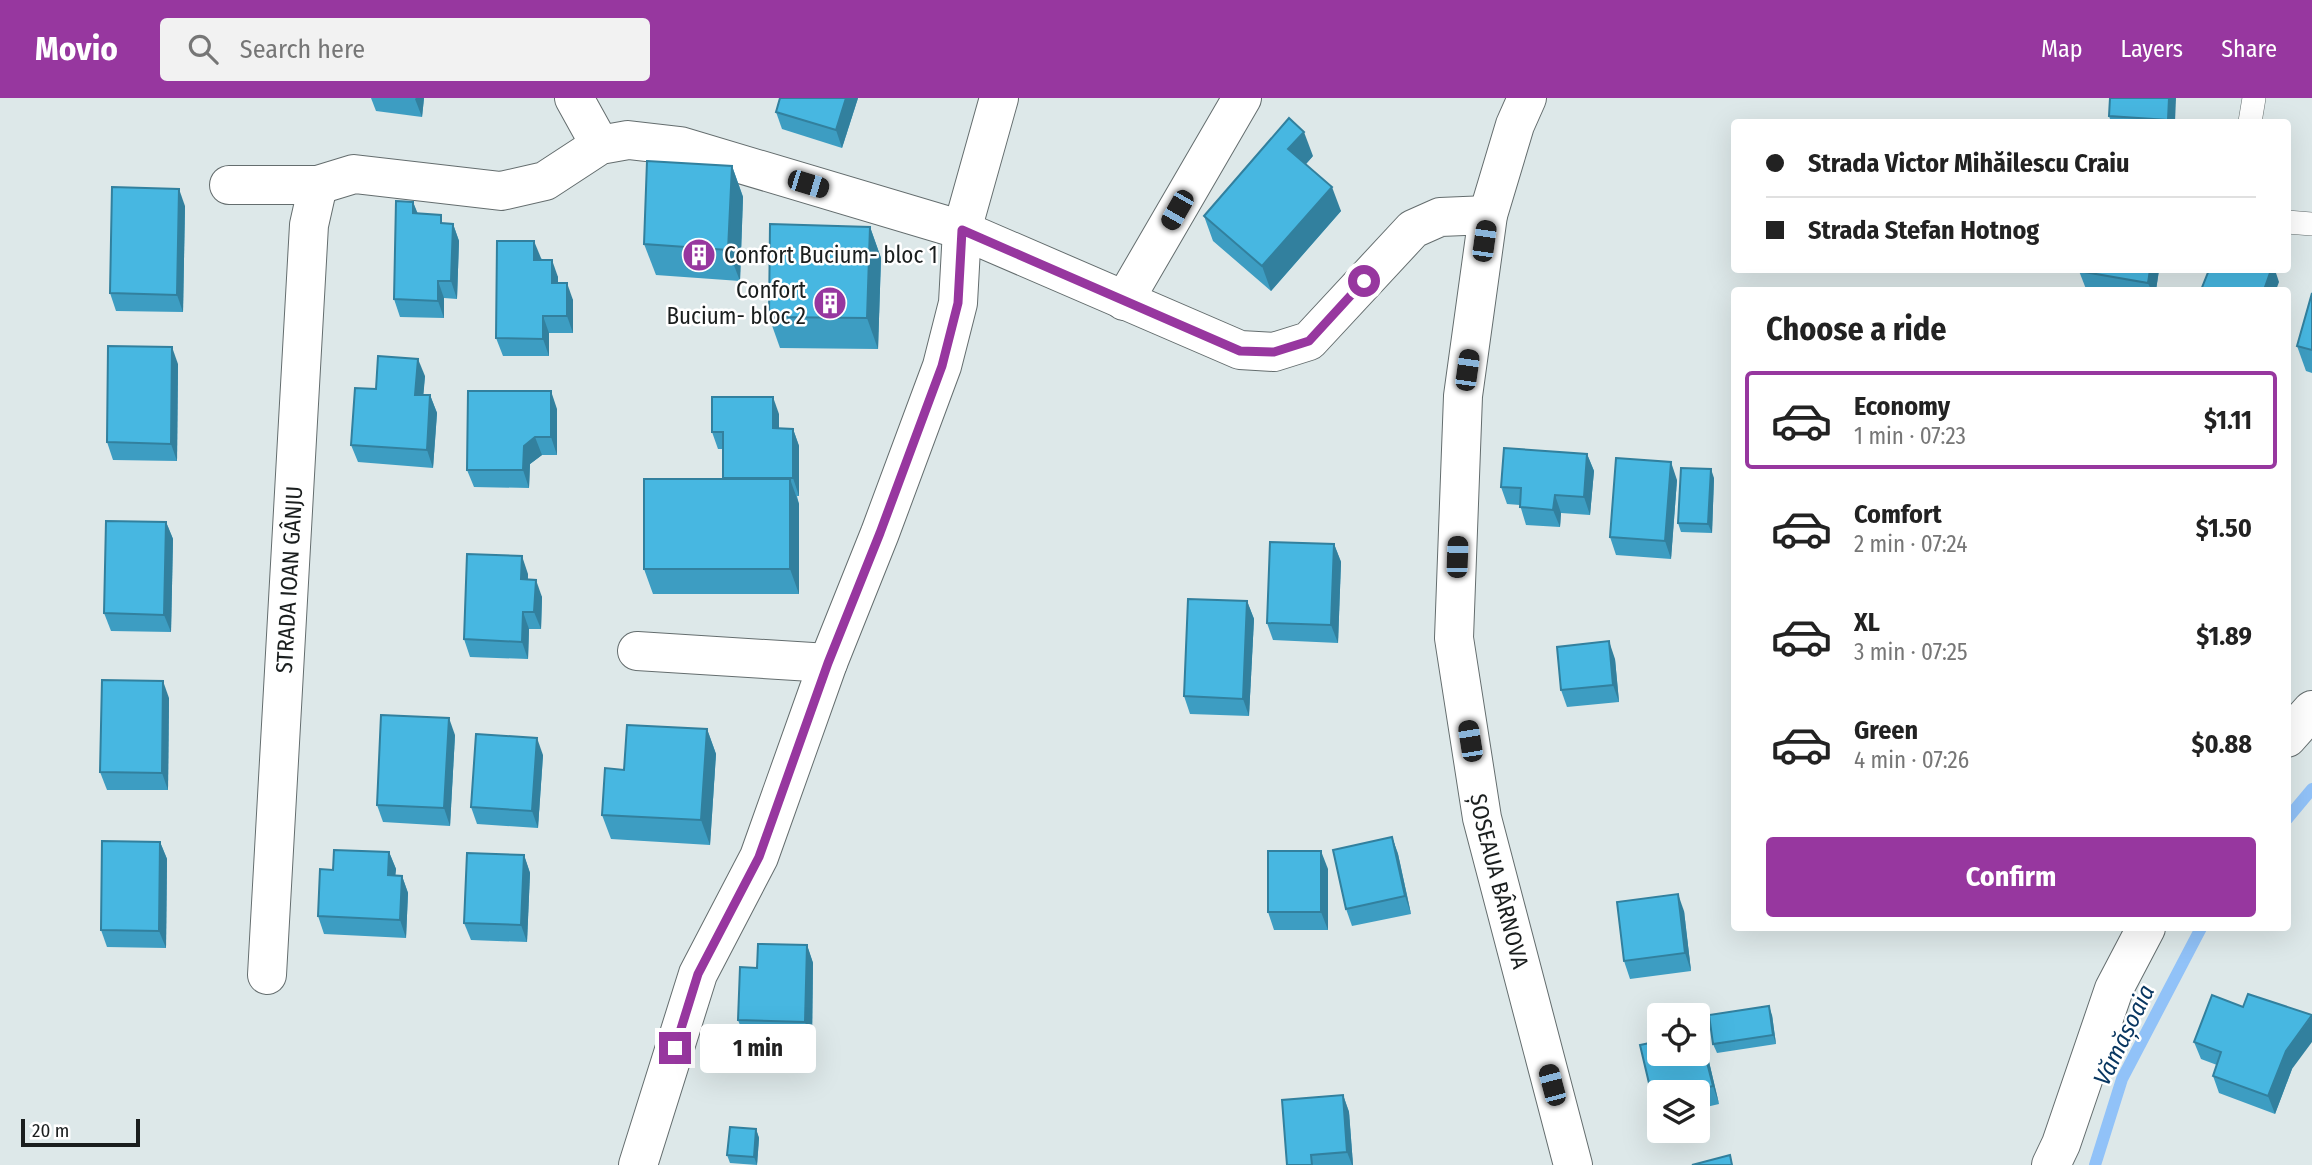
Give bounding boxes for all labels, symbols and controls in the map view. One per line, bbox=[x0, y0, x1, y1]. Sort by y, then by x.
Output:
search box bbox=[160, 18, 650, 81]
text: Movio bbox=[35, 29, 118, 69]
icon: search bbox=[184, 30, 222, 68]
text: Search here bbox=[240, 34, 365, 65]
text: Map bbox=[2041, 35, 2083, 63]
text: Layers bbox=[2121, 35, 2183, 63]
text: Share bbox=[2221, 35, 2277, 63]
text: Strada Victor Mihăilescu Craiu bbox=[1808, 148, 2130, 179]
car bbox=[785, 168, 832, 200]
car bbox=[1158, 187, 1197, 233]
text: Strada Stefan Hotnog bbox=[1808, 215, 2039, 246]
car bbox=[1471, 219, 1498, 263]
building icon: Confort Bucium- bloc 1 bbox=[680, 236, 718, 274]
place label: Confort Bucium- bloc 1 bbox=[724, 241, 938, 269]
route start bbox=[1348, 265, 1380, 297]
place label: Confort Bucium- bloc 2 bbox=[666, 276, 806, 330]
building icon: Confort Bucium- bloc 2 bbox=[811, 284, 849, 322]
text: Choose a ride bbox=[1766, 310, 1947, 348]
car bbox=[1454, 348, 1481, 392]
icon: car bbox=[1770, 389, 1833, 452]
text: Economy bbox=[1854, 391, 1950, 422]
text: $1.11 bbox=[2204, 405, 2252, 436]
text: 1 min · 07:23 bbox=[1854, 422, 1966, 450]
street label: STRADA IOAN GÂNJU bbox=[270, 485, 308, 674]
icon: car bbox=[1770, 497, 1833, 560]
text: Comfort bbox=[1854, 499, 1942, 530]
text: $1.50 bbox=[2196, 513, 2252, 544]
text: 2 min · 07:24 bbox=[1854, 530, 1967, 558]
car bbox=[1446, 536, 1469, 578]
icon: car bbox=[1770, 605, 1833, 668]
text: XL bbox=[1854, 607, 1880, 638]
text: $1.89 bbox=[2196, 621, 2252, 652]
text: 3 min · 07:25 bbox=[1854, 638, 1968, 666]
icon: car bbox=[1770, 713, 1833, 776]
text: Green bbox=[1854, 715, 1918, 746]
car bbox=[1457, 719, 1484, 763]
text: $0.88 bbox=[2191, 729, 2252, 760]
text: 4 min · 07:26 bbox=[1854, 746, 1969, 774]
street label: ȘOSEAUA BÂRNOVA bbox=[1463, 792, 1535, 972]
button: Confirm bbox=[1766, 837, 2256, 917]
water label: Vămășoaia bbox=[2088, 980, 2161, 1090]
map controls bbox=[1647, 1003, 1710, 1143]
button: locate bbox=[1647, 1003, 1710, 1066]
callout: 1 min bbox=[700, 1024, 815, 1072]
route end bbox=[659, 1032, 691, 1064]
text: 1 min bbox=[733, 1034, 783, 1062]
car bbox=[1537, 1062, 1568, 1108]
button: layers bbox=[1647, 1080, 1710, 1143]
scale bar bbox=[21, 1116, 140, 1148]
text: 20 m bbox=[32, 1119, 69, 1142]

